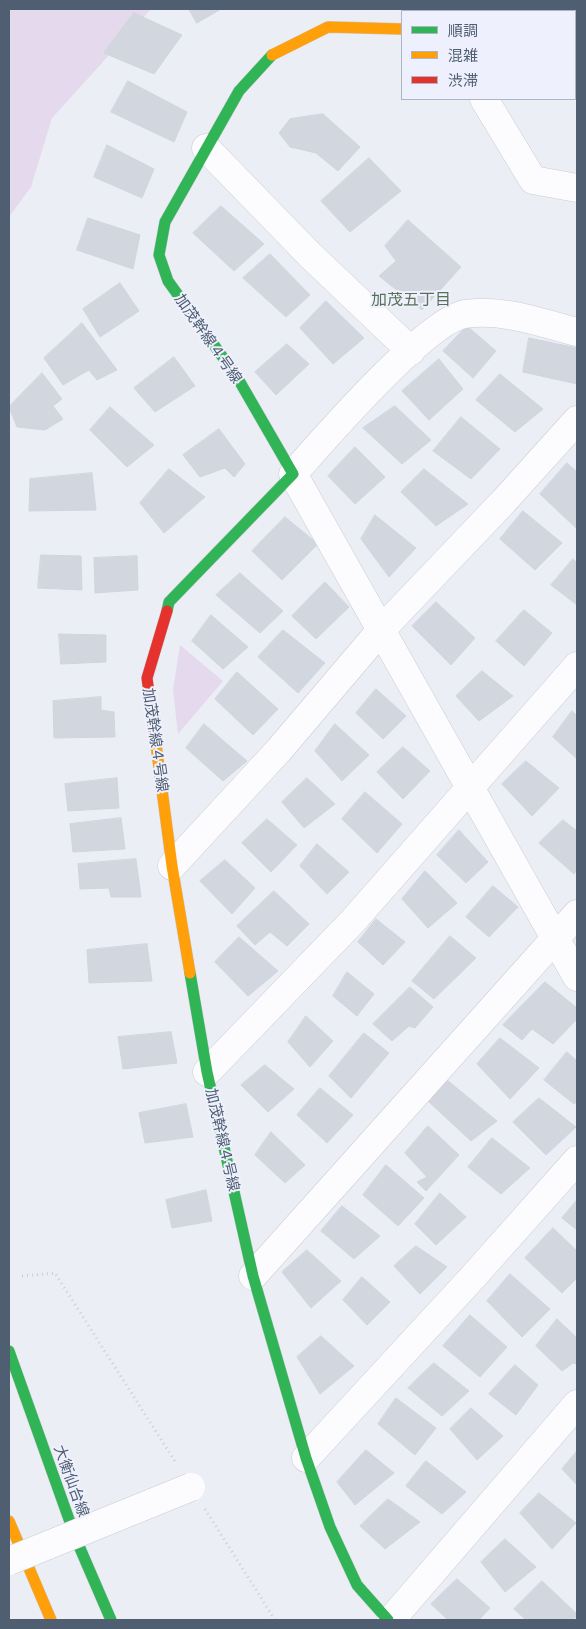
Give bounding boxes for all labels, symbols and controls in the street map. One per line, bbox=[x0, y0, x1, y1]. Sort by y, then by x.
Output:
legend bbox=[401, 10, 576, 100]
text: 順調 bbox=[448, 22, 478, 40]
text: 混雑 bbox=[448, 47, 478, 65]
text: 渋滞 bbox=[448, 72, 478, 90]
district label: 加茂五丁目 bbox=[371, 290, 451, 310]
street label: 加茂幹線４号線 bbox=[171, 291, 245, 387]
street label: 加茂幹線４号線 bbox=[139, 687, 171, 793]
street label: 加茂幹線４号線 bbox=[201, 1087, 243, 1193]
street label: 大衡仙台線 bbox=[50, 1443, 92, 1519]

